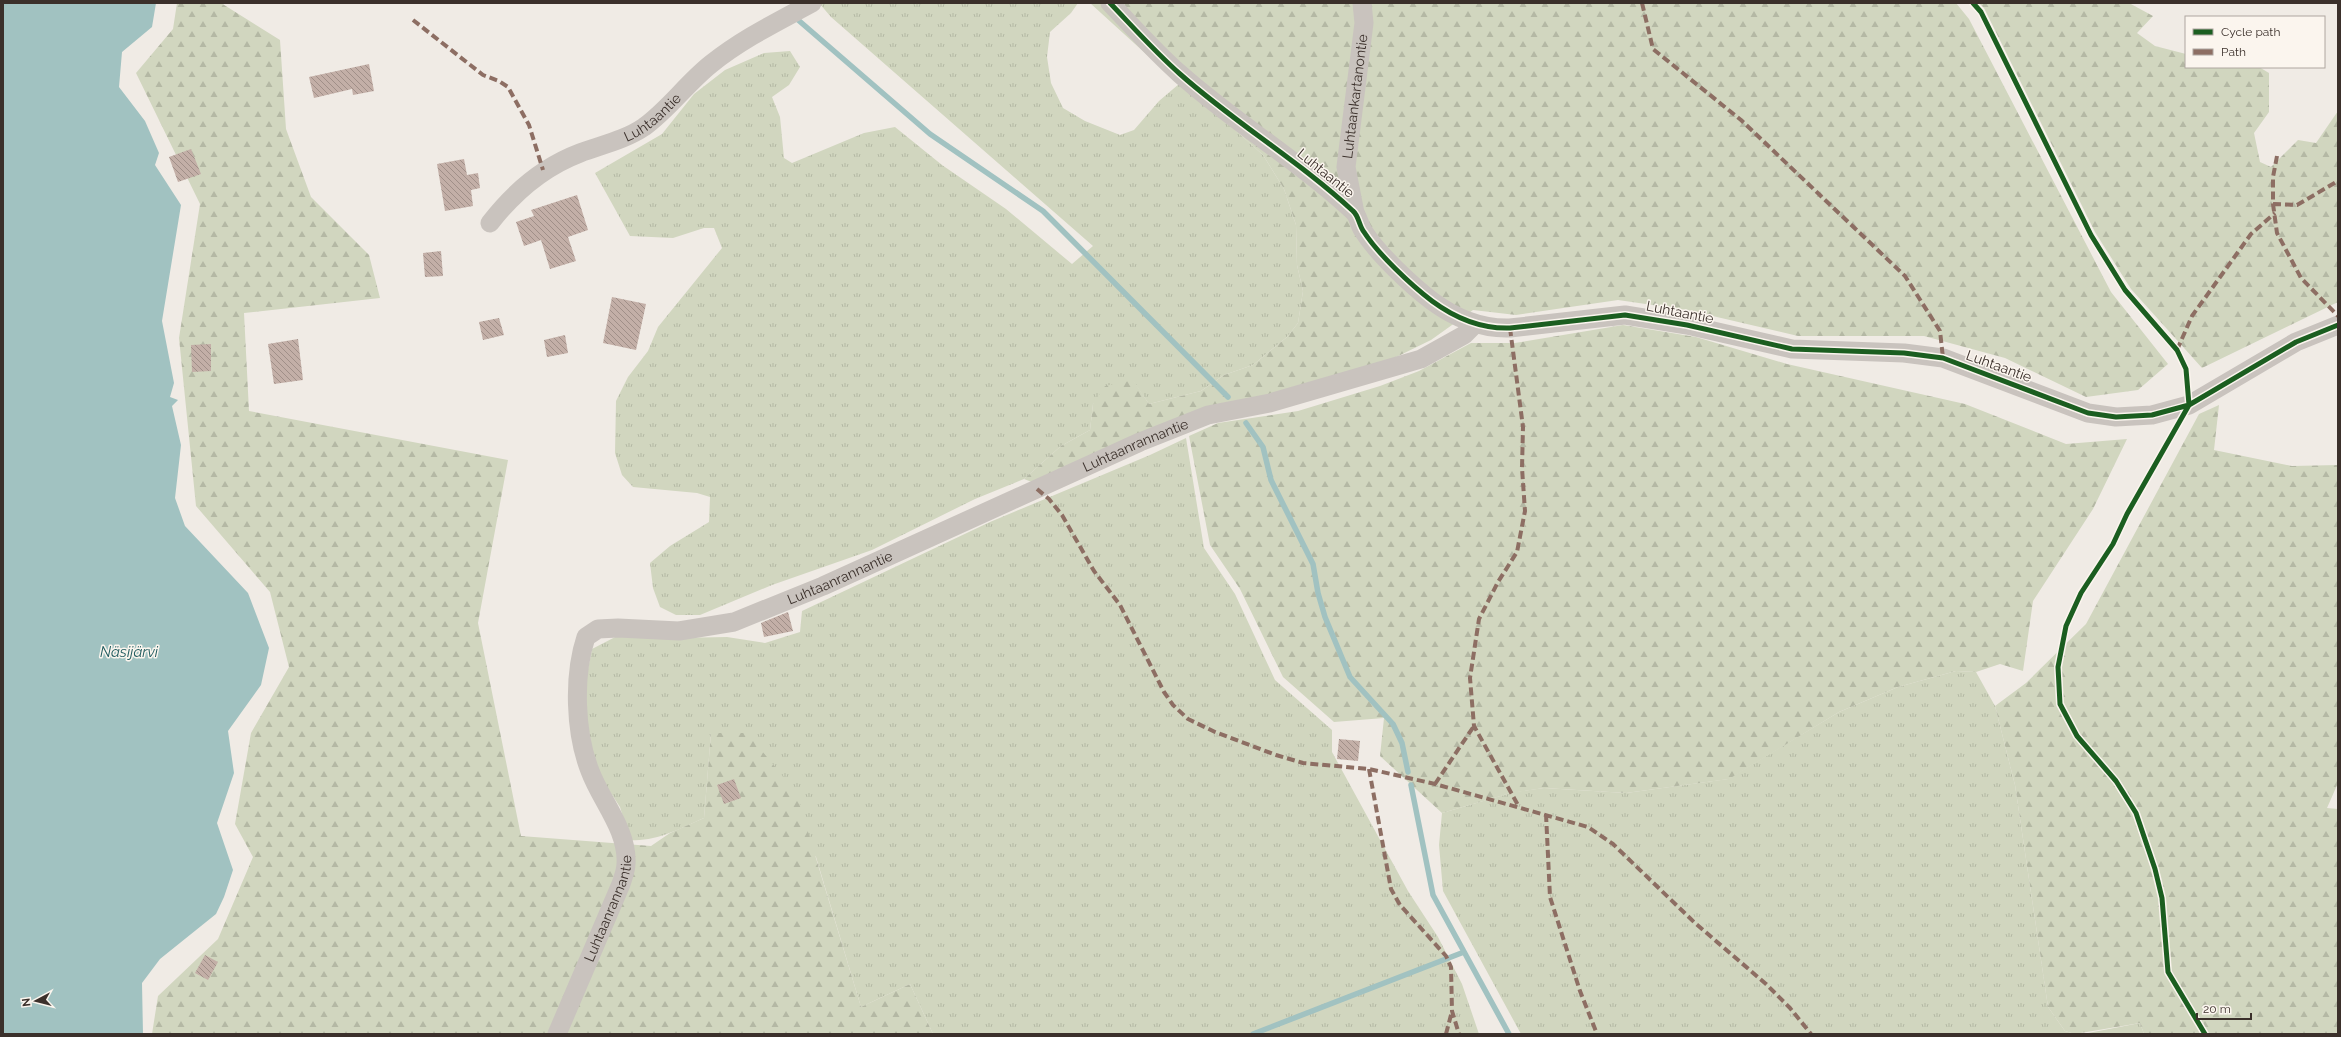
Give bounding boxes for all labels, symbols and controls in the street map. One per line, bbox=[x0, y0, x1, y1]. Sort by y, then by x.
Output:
legend bbox=[2185, 16, 2325, 68]
text: Cycle path bbox=[2221, 25, 2280, 39]
street label: Luhtaankartanontie bbox=[1339, 33, 1371, 160]
text: Path bbox=[2221, 45, 2246, 59]
street label: Luhtaantie bbox=[621, 90, 684, 145]
street label: Luhtaantie bbox=[1294, 145, 1358, 201]
street label: Luhtaantie bbox=[1645, 298, 1715, 326]
street label: Luhtaantie bbox=[1964, 347, 2034, 385]
street label: Luhtaanrannantie bbox=[1080, 416, 1191, 475]
street label: Luhtaanrannantie bbox=[785, 548, 895, 608]
water label: Näsijärvi bbox=[100, 643, 159, 661]
street label: Luhtaanrannantie bbox=[581, 855, 634, 964]
north arrow bbox=[16, 981, 56, 1021]
scale bar bbox=[2197, 995, 2251, 1021]
text: N bbox=[20, 997, 34, 1007]
text: 20 m bbox=[2203, 1002, 2231, 1016]

